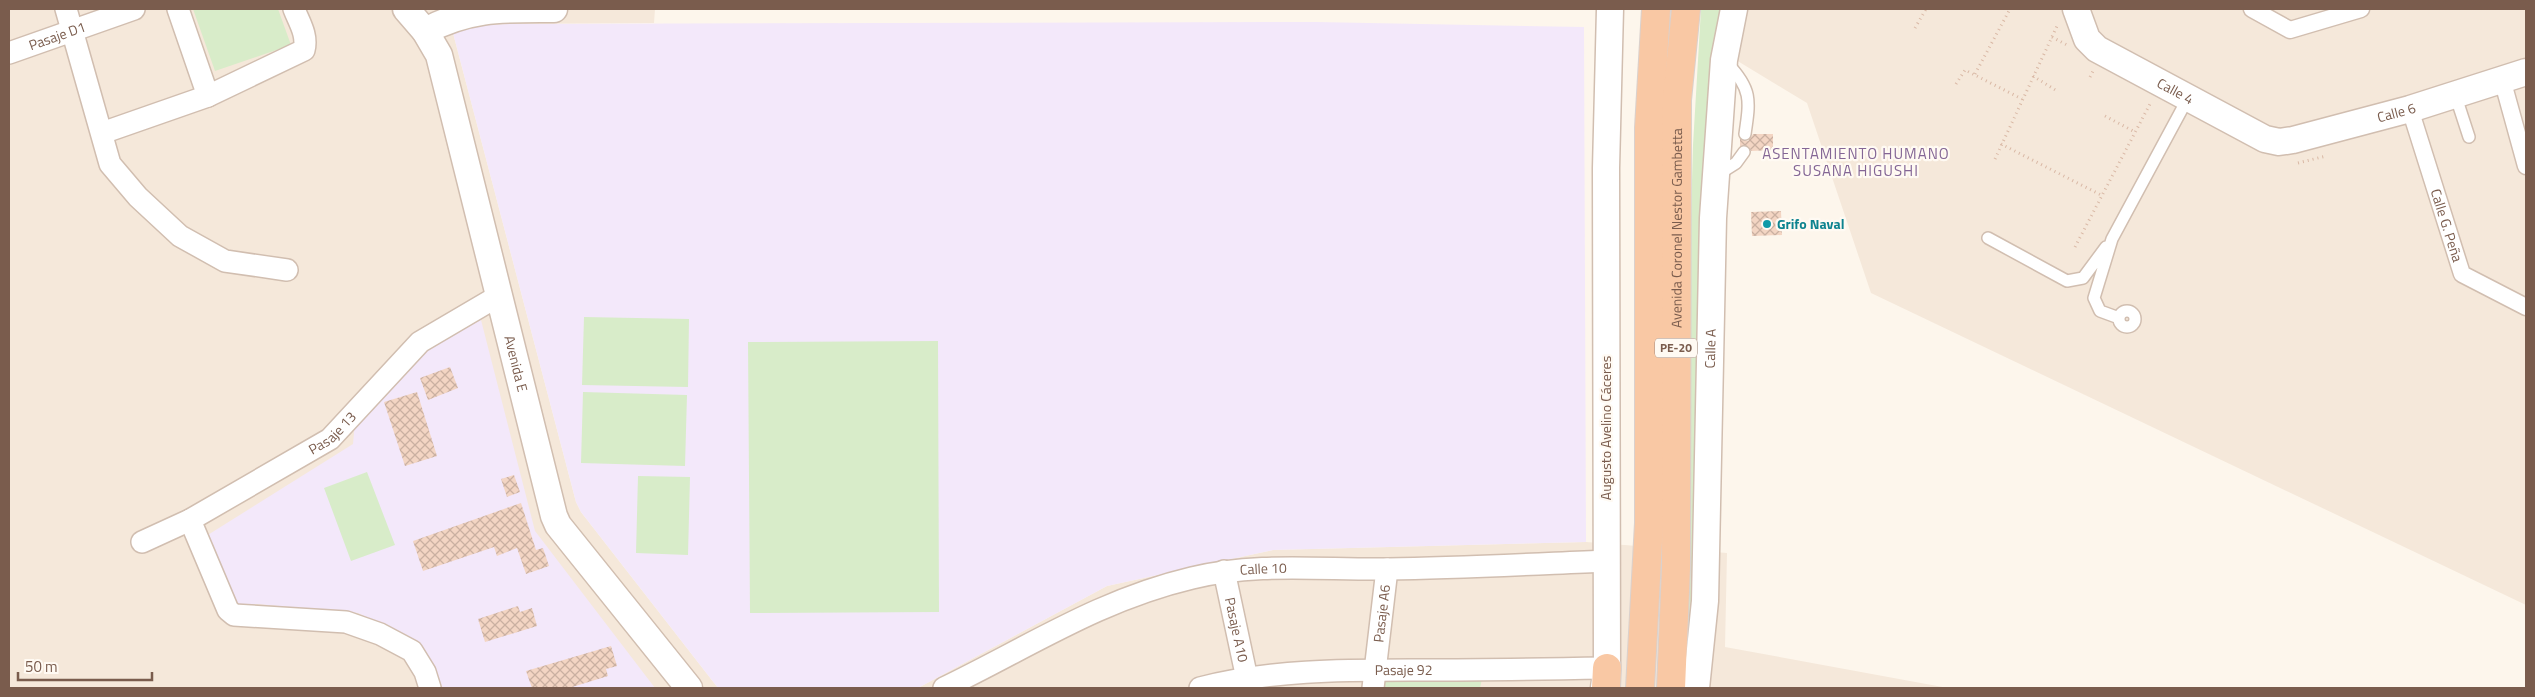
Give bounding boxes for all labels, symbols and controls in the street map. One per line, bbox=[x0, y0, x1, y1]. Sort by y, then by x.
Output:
street label: Pasaje D1 bbox=[26, 16, 88, 55]
street label: Calle 4 bbox=[2153, 72, 2198, 109]
street label: Calle 6 bbox=[2375, 97, 2418, 127]
street label: Avenida Coronel Nestor Gambetta bbox=[1666, 128, 1687, 328]
district label: ASENTAMIENTO HUMANO SUSANA HIGUSHI bbox=[1762, 142, 1950, 182]
street label: Calle G. Peña bbox=[2426, 186, 2469, 265]
place label: Grifo Naval bbox=[1777, 213, 1844, 234]
marker: Grifo Naval bbox=[1761, 218, 1773, 230]
street label: Calle A bbox=[1699, 328, 1721, 369]
street label: Avenida E bbox=[499, 333, 534, 394]
road number: PE-20 bbox=[1655, 338, 1697, 358]
street label: Augusto Avelino Cáceres bbox=[1595, 356, 1616, 500]
street label: Pasaje 13 bbox=[304, 406, 361, 459]
street label: Calle 10 bbox=[1239, 557, 1287, 580]
street label: Pasaje A6 bbox=[1367, 583, 1395, 644]
street label: Pasaje A10 bbox=[1220, 595, 1254, 664]
scale bar bbox=[18, 650, 151, 682]
text: 50 m bbox=[25, 655, 58, 678]
street label: Pasaje 92 bbox=[1375, 659, 1433, 680]

